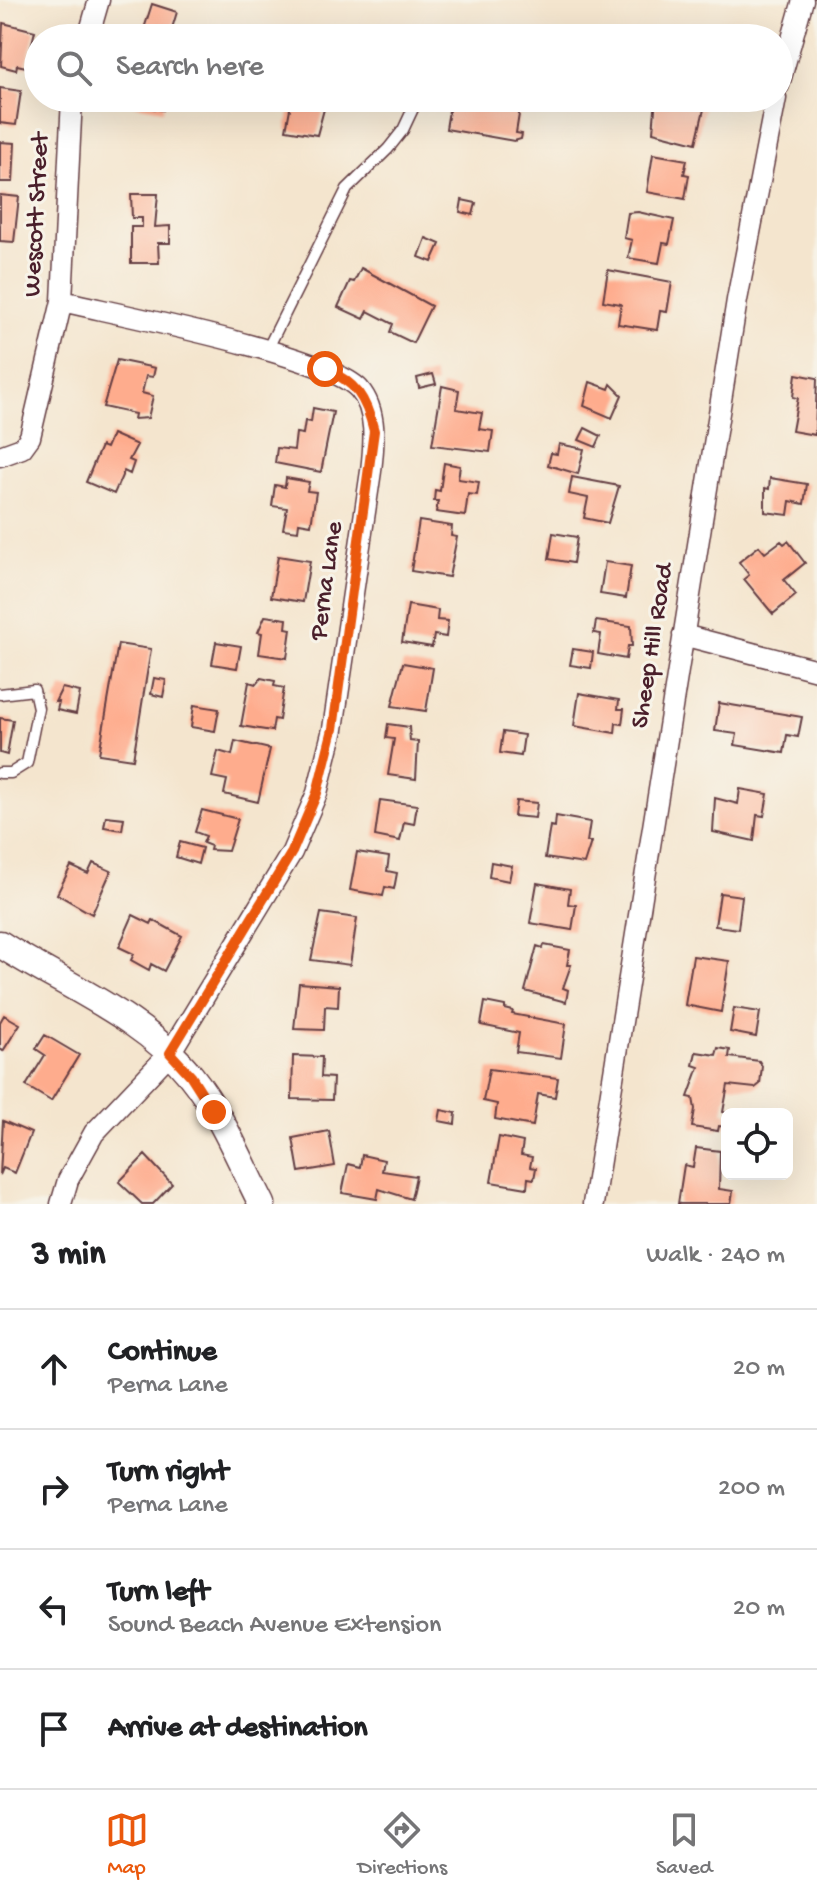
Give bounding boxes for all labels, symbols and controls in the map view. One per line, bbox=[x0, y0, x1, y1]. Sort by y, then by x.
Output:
search box bbox=[24, 24, 793, 112]
icon: search bbox=[52, 46, 96, 90]
text: Search here bbox=[116, 51, 264, 86]
street label: Wescott Street bbox=[18, 130, 58, 298]
route start bbox=[307, 351, 343, 387]
street label: Perna Lane bbox=[304, 519, 352, 643]
street label: Sheep Hill Road bbox=[626, 560, 683, 731]
route end bbox=[196, 1094, 232, 1130]
map controls bbox=[721, 1108, 793, 1180]
button: locate bbox=[721, 1108, 793, 1180]
text: 3 min bbox=[32, 1236, 105, 1276]
text: Walk · 240 m bbox=[646, 1241, 785, 1272]
text: Continue bbox=[108, 1336, 217, 1371]
icon: ahead bbox=[32, 1347, 76, 1391]
text: 20 m bbox=[733, 1354, 785, 1385]
text: Perna Lane bbox=[108, 1371, 228, 1402]
text: Turn right bbox=[108, 1456, 228, 1491]
icon: right bbox=[32, 1467, 76, 1511]
text: 200 m bbox=[718, 1474, 785, 1505]
text: Perna Lane bbox=[108, 1491, 228, 1522]
text: Turn left bbox=[108, 1576, 209, 1611]
icon: left bbox=[32, 1587, 76, 1631]
text: 20 m bbox=[733, 1594, 785, 1625]
text: Sound Beach Avenue Extension bbox=[108, 1611, 441, 1642]
icon: arrive bbox=[32, 1707, 76, 1751]
text: Arrive at destination bbox=[108, 1712, 368, 1747]
tab: Map bbox=[105, 1808, 149, 1882]
tab: Directions bbox=[358, 1808, 447, 1882]
tab: Saved bbox=[656, 1808, 712, 1882]

